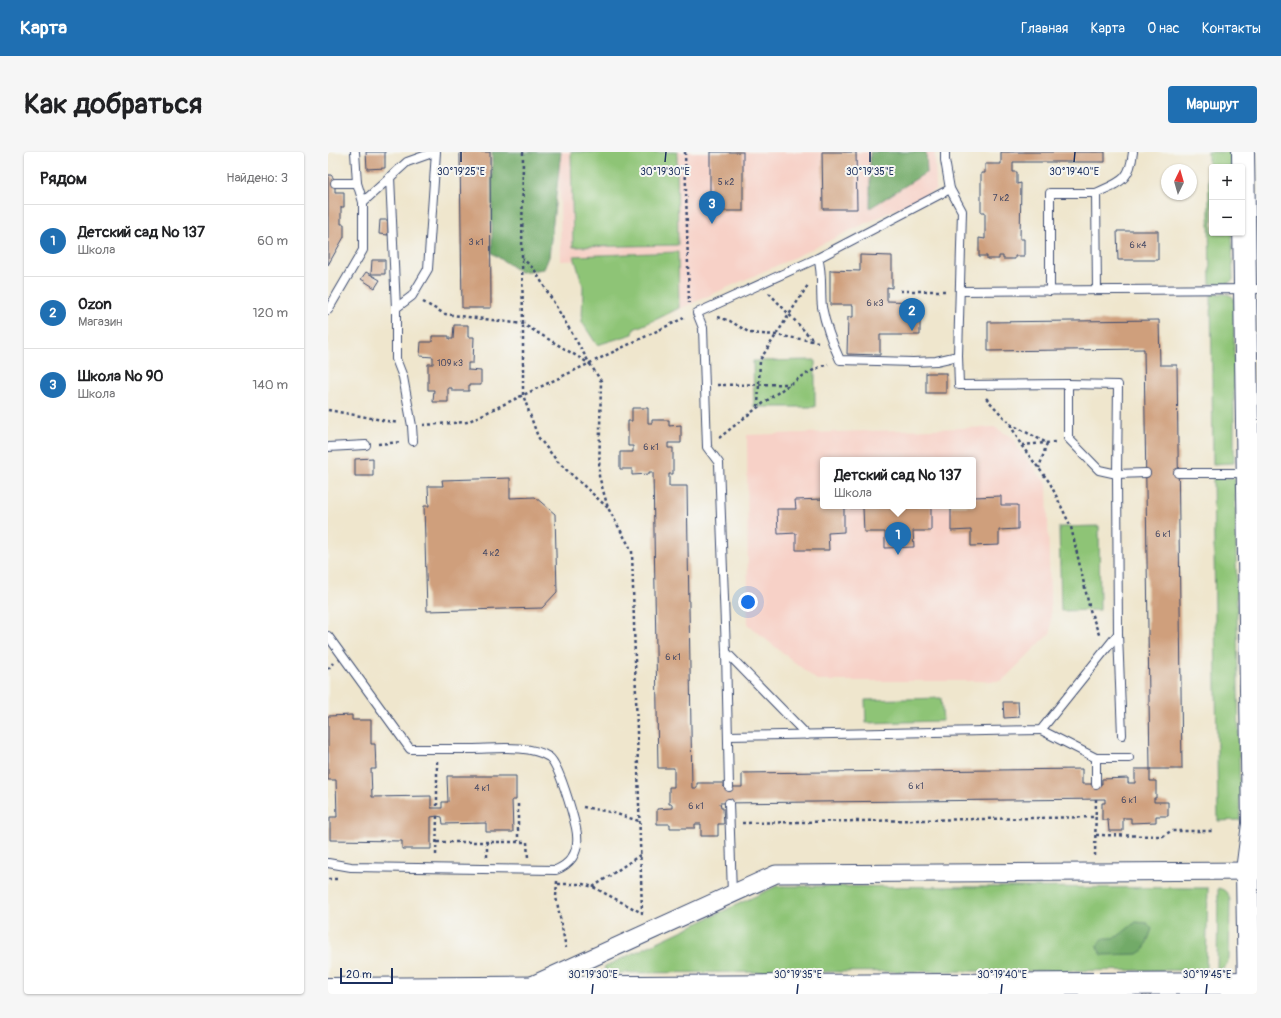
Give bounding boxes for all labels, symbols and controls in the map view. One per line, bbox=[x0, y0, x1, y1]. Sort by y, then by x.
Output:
text: Карта bbox=[20, 16, 67, 40]
text: Главная bbox=[1021, 20, 1068, 37]
text: Карта bbox=[1090, 20, 1125, 37]
text: О нас bbox=[1147, 20, 1180, 37]
text: Контакты bbox=[1202, 20, 1261, 37]
button: Маршрут bbox=[1168, 86, 1257, 123]
text: Как добраться bbox=[24, 87, 202, 122]
north arrow bbox=[1161, 164, 1197, 200]
map controls bbox=[1209, 164, 1245, 236]
button: + bbox=[1209, 164, 1245, 200]
text: 30°19'25"E bbox=[437, 166, 485, 178]
text: 30°19'30"E bbox=[640, 166, 690, 178]
text: 30°19'35"E bbox=[846, 166, 894, 178]
text: 30°19'40"E bbox=[1049, 166, 1099, 178]
text: Рядом bbox=[40, 168, 87, 189]
text: Найдено: 3 bbox=[226, 170, 288, 186]
house number: 5 к2 bbox=[718, 177, 734, 188]
pin: 3 bbox=[699, 191, 725, 224]
house number: 7 к2 bbox=[993, 193, 1009, 204]
button: − bbox=[1209, 200, 1245, 236]
text: Детский сад № 137 bbox=[78, 223, 205, 242]
text: 1 bbox=[50, 233, 56, 249]
text: 60 m bbox=[257, 233, 288, 249]
house number: 3 к1 bbox=[468, 237, 484, 248]
house number: 6 к4 bbox=[1129, 240, 1147, 251]
text: Школа bbox=[78, 242, 115, 258]
text: Ozon bbox=[78, 295, 112, 314]
house number: 6 к3 bbox=[867, 298, 883, 309]
pin: 2 bbox=[899, 298, 925, 331]
text: 2 bbox=[49, 305, 57, 321]
text: 120 m bbox=[252, 305, 288, 321]
text: Магазин bbox=[78, 314, 122, 330]
house number: 109 к3 bbox=[437, 358, 463, 369]
text: Школа № 90 bbox=[78, 367, 164, 386]
text: 3 bbox=[49, 377, 57, 393]
text: 140 m bbox=[252, 377, 288, 393]
text: Школа bbox=[78, 386, 115, 402]
house number: 6 к1 bbox=[643, 442, 659, 453]
popup bbox=[820, 457, 976, 509]
text: Детский сад № 137 bbox=[835, 466, 961, 485]
text: Школа bbox=[835, 485, 872, 501]
pin: 1 bbox=[885, 522, 911, 555]
house number: 6 к1 bbox=[1155, 529, 1171, 540]
house number: 4 к2 bbox=[483, 548, 499, 559]
your location bbox=[738, 592, 758, 612]
house number: 6 к1 bbox=[665, 652, 681, 663]
house number: 6 к1 bbox=[908, 781, 924, 792]
house number: 4 к1 bbox=[474, 783, 490, 794]
house number: 6 к1 bbox=[1121, 795, 1137, 806]
house number: 6 к1 bbox=[688, 801, 704, 812]
scale bar bbox=[340, 966, 393, 985]
text: 20 m bbox=[346, 968, 372, 981]
text: 30°19'30"E bbox=[568, 969, 618, 981]
text: 30°19'35"E bbox=[774, 969, 822, 981]
text: 30°19'40"E bbox=[977, 969, 1027, 981]
text: 30°19'45"E bbox=[1183, 969, 1231, 981]

